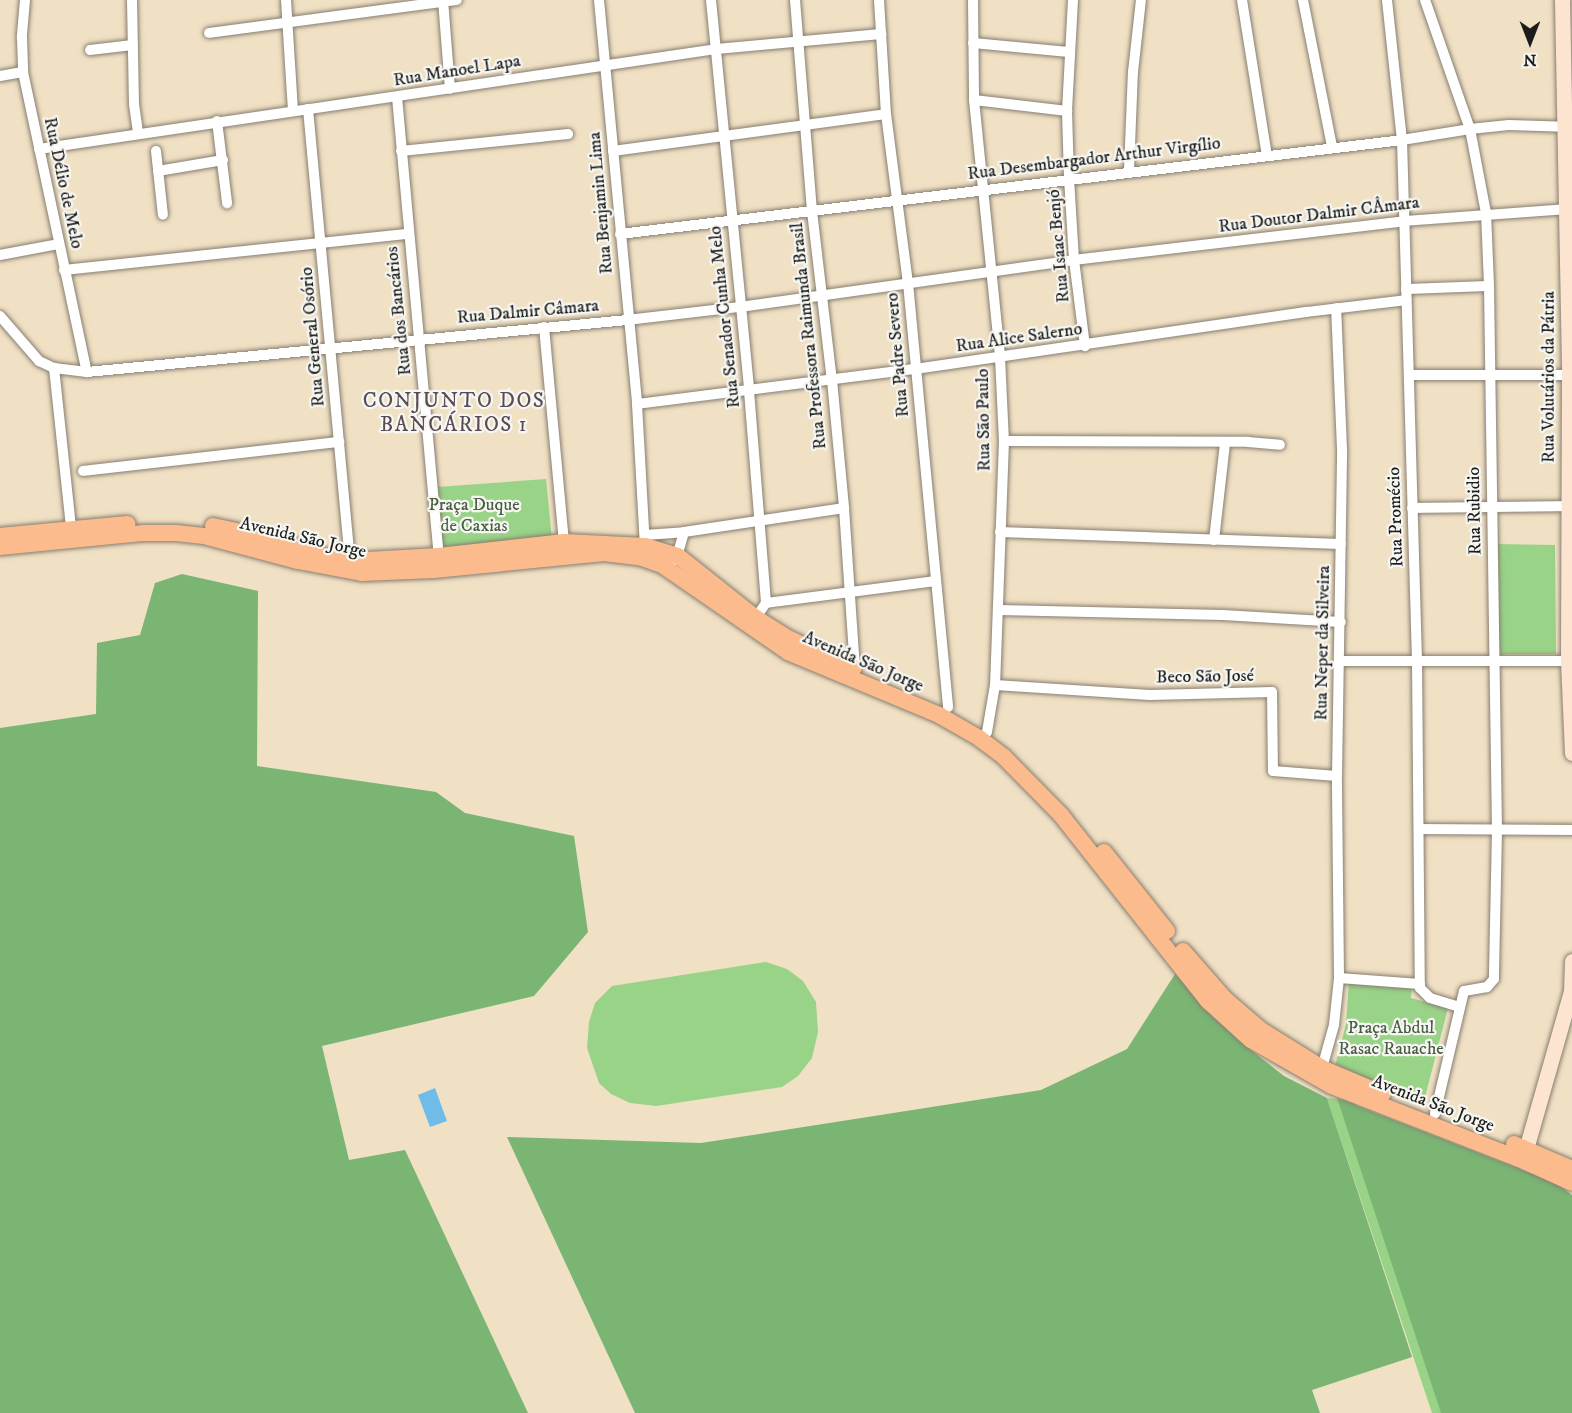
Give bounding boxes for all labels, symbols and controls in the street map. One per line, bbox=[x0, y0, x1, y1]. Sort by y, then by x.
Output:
north arrow bbox=[1500, 12, 1560, 72]
street label: Rua Manoel Lapa bbox=[392, 50, 522, 92]
text: N bbox=[1523, 50, 1537, 70]
street label: Rua Délio de Melo bbox=[39, 115, 87, 251]
street label: Rua Benjamin Lima bbox=[584, 131, 618, 275]
street label: Rua Desembargador Arthur Virgílio bbox=[966, 133, 1222, 185]
street label: Rua Isaac Benjó bbox=[1043, 188, 1075, 304]
street label: Rua Doutor Dalmir CÂmara bbox=[1217, 192, 1421, 238]
street label: Rua Professora Raimunda Brasil bbox=[786, 222, 832, 450]
street label: Rua Senador Cunha Melo bbox=[705, 225, 745, 409]
street label: Rua dos Bancários bbox=[381, 245, 417, 377]
street label: Rua General Osório bbox=[296, 266, 330, 408]
street label: Rua Volutários da Pátria bbox=[1538, 291, 1560, 463]
street label: Rua Padre Severo bbox=[882, 292, 914, 418]
street label: Rua Dalmir Câmara bbox=[456, 295, 600, 329]
street label: Rua Alice Salerno bbox=[954, 318, 1084, 358]
street label: Rua São Paulo bbox=[972, 368, 996, 472]
district label: CONJUNTO DOS BANCÁRIOS 1 bbox=[363, 388, 545, 438]
street label: Rua Promécio bbox=[1383, 467, 1409, 567]
street label: Rua Rubidio bbox=[1463, 467, 1487, 555]
park label: Praça Duque de Caxias bbox=[428, 495, 520, 538]
street label: Avenida São Jorge bbox=[238, 513, 368, 563]
street label: Rua Neper da Silveira bbox=[1311, 565, 1335, 721]
street label: Avenida São Jorge bbox=[799, 627, 927, 697]
street label: Beco São José bbox=[1156, 665, 1254, 689]
park label: Praça Abdul Rasac Rauache bbox=[1338, 1018, 1444, 1060]
street label: Avenida São Jorge bbox=[1369, 1071, 1497, 1137]

